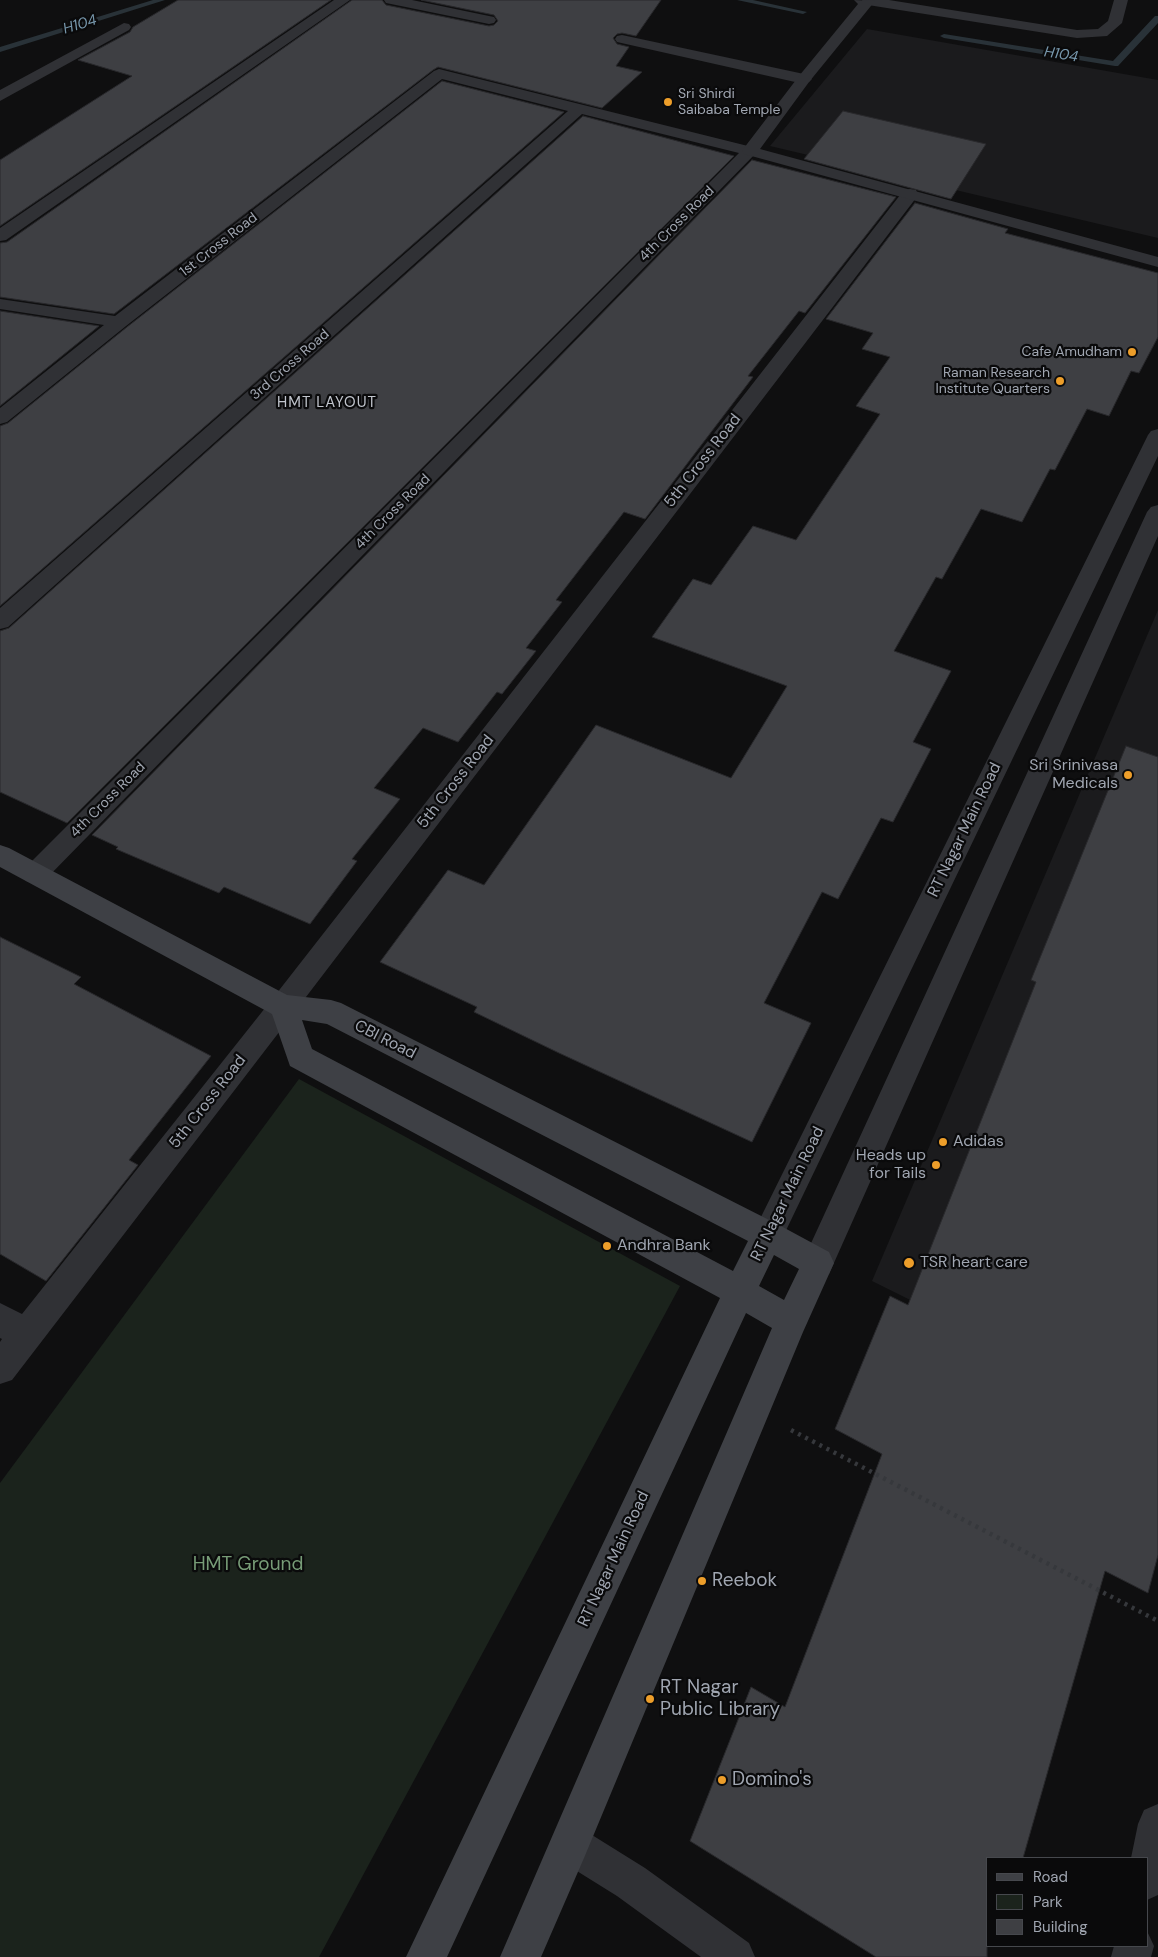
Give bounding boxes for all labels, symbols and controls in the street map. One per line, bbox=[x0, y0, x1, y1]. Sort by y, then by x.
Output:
water label: H104 bbox=[61, 11, 99, 39]
water label: H104 bbox=[1043, 43, 1079, 67]
place label: Sri Shirdi Saibaba Temple bbox=[678, 86, 780, 118]
marker: Sri Shirdi Saibaba Temple bbox=[662, 96, 674, 108]
street label: 4th Cross Road bbox=[636, 183, 718, 265]
street label: 1st Cross Road bbox=[177, 209, 261, 281]
street label: 3rd Cross Road bbox=[247, 326, 333, 404]
place label: Cafe Amudham bbox=[1021, 344, 1122, 360]
marker: Cafe Amudham bbox=[1126, 346, 1138, 358]
place label: Raman Research Institute Quarters bbox=[936, 365, 1050, 398]
marker: Raman Research Institute Quarters bbox=[1054, 375, 1066, 387]
district label: HMT LAYOUT bbox=[276, 394, 378, 412]
street label: 5th Cross Road bbox=[660, 410, 746, 512]
street label: 4th Cross Road bbox=[352, 471, 434, 553]
street label: 5th Cross Road bbox=[413, 731, 499, 833]
place label: Sri Srinivasa Medicals bbox=[1029, 756, 1118, 794]
street label: 4th Cross Road bbox=[67, 759, 149, 841]
street label: RT Nagar Main Road bbox=[924, 760, 1006, 900]
marker: Sri Srinivasa Medicals bbox=[1122, 769, 1134, 781]
street label: CBI Road bbox=[351, 1016, 419, 1064]
street label: 5th Cross Road bbox=[165, 1051, 251, 1153]
street label: RT Nagar Main Road bbox=[747, 1124, 829, 1264]
place label: Adidas bbox=[953, 1132, 1004, 1152]
marker: Adidas bbox=[937, 1136, 949, 1148]
place label: Heads up for Tails bbox=[856, 1146, 926, 1184]
marker: Heads up for Tails bbox=[930, 1159, 942, 1171]
place label: Andhra Bank bbox=[617, 1236, 711, 1256]
marker: Andhra Bank bbox=[601, 1240, 613, 1252]
place label: TSR heart care bbox=[920, 1253, 1028, 1273]
marker: TSR heart care bbox=[902, 1256, 916, 1270]
street label: RT Nagar Main Road bbox=[574, 1488, 654, 1630]
park label: HMT Ground bbox=[193, 1554, 303, 1576]
place label: Reebok bbox=[712, 1570, 777, 1592]
marker: Reebok bbox=[696, 1575, 708, 1587]
place label: RT Nagar Public Library bbox=[660, 1677, 780, 1721]
marker: RT Nagar Public Library bbox=[644, 1693, 656, 1705]
place label: Domino's bbox=[732, 1769, 812, 1791]
marker: Domino's bbox=[716, 1774, 728, 1786]
legend bbox=[986, 1857, 1148, 1947]
text: Road bbox=[1033, 1867, 1068, 1887]
text: Park bbox=[1033, 1892, 1063, 1912]
text: Building bbox=[1033, 1917, 1088, 1937]

